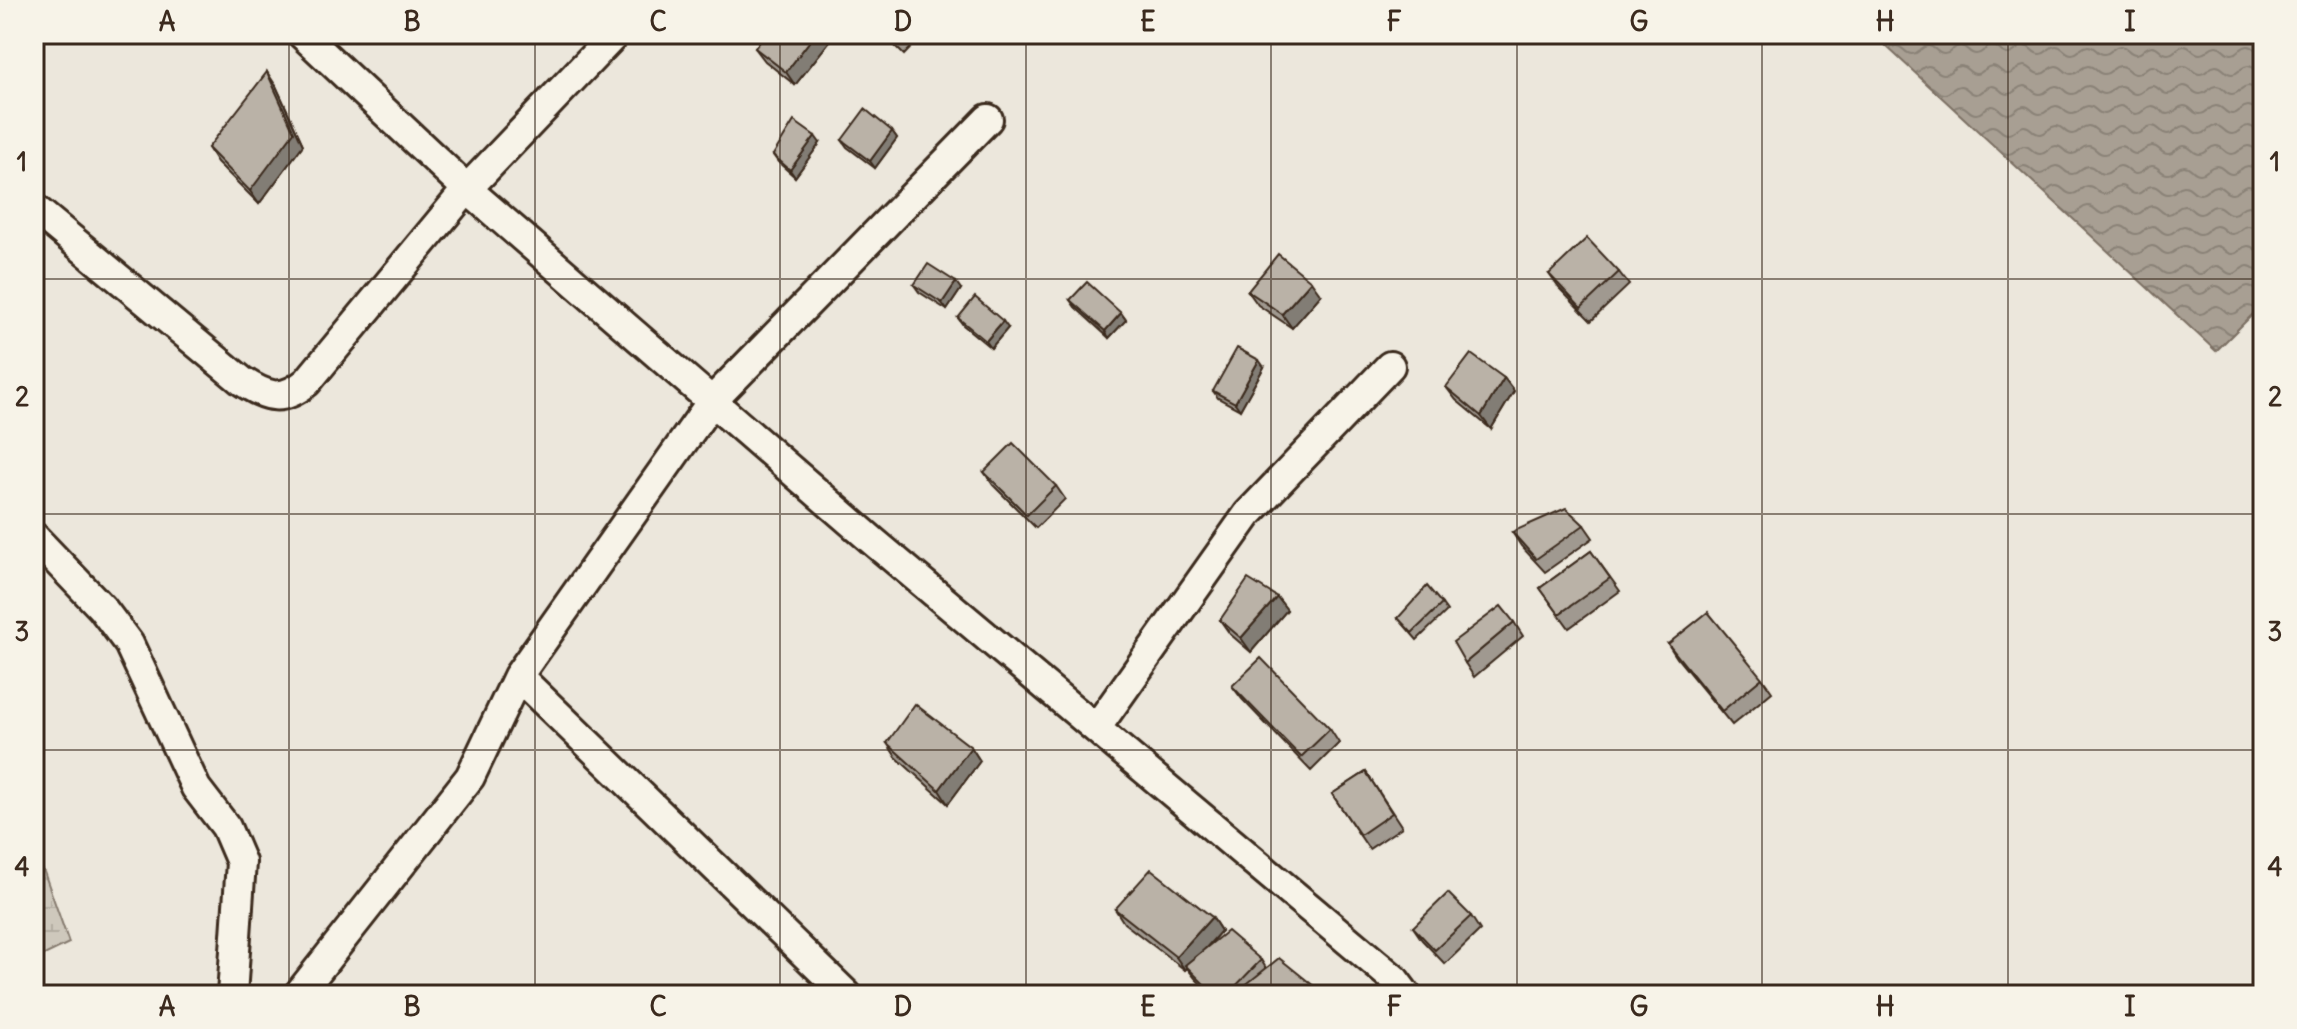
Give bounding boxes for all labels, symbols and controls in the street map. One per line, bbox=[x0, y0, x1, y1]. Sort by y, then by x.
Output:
text: A bbox=[159, 5, 176, 38]
text: B bbox=[403, 5, 421, 38]
text: C bbox=[649, 5, 667, 38]
text: D bbox=[894, 5, 912, 38]
text: E bbox=[1140, 5, 1156, 38]
text: F bbox=[1387, 5, 1402, 38]
text: G bbox=[1630, 5, 1649, 38]
text: H bbox=[1876, 5, 1894, 38]
text: I bbox=[2124, 5, 2136, 38]
text: 1 bbox=[17, 145, 27, 178]
text: 1 bbox=[2270, 145, 2280, 178]
text: 2 bbox=[15, 380, 29, 413]
text: 2 bbox=[2268, 380, 2282, 413]
text: 3 bbox=[15, 615, 29, 648]
text: 3 bbox=[2268, 615, 2282, 648]
text: 4 bbox=[14, 850, 30, 883]
text: 4 bbox=[2267, 850, 2283, 883]
text: A bbox=[159, 990, 176, 1023]
text: B bbox=[403, 990, 421, 1023]
text: C bbox=[649, 990, 667, 1023]
text: D bbox=[894, 990, 912, 1023]
text: E bbox=[1140, 990, 1156, 1023]
text: F bbox=[1387, 990, 1402, 1023]
text: G bbox=[1630, 990, 1649, 1023]
text: H bbox=[1876, 990, 1894, 1023]
text: I bbox=[2124, 990, 2136, 1023]

